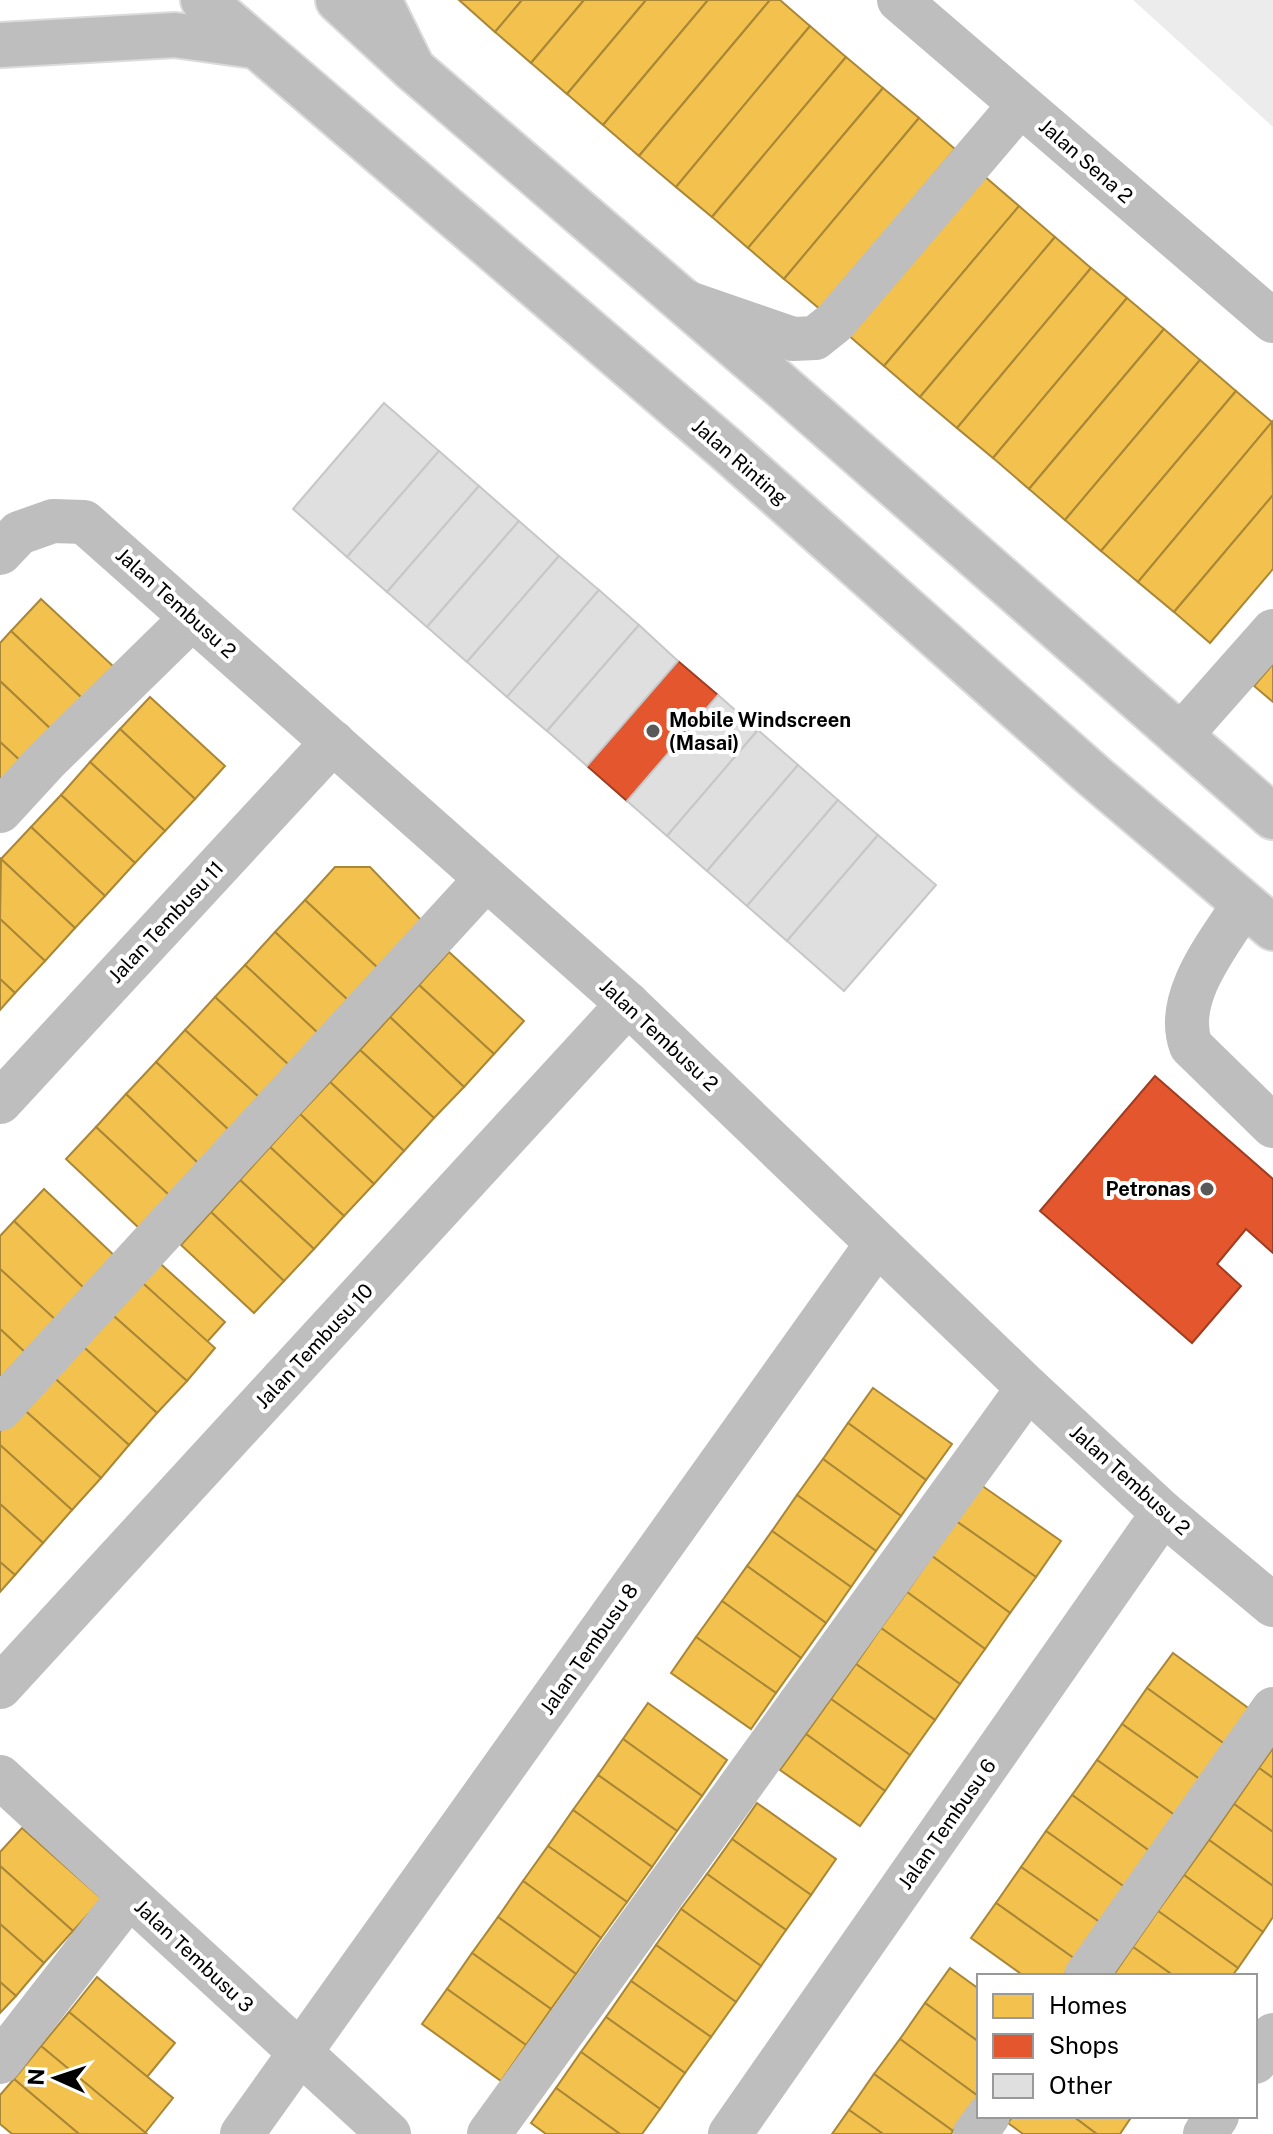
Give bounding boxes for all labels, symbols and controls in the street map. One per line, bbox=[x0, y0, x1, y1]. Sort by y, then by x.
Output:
street label: Jalan Sena 2 bbox=[1034, 114, 1138, 208]
street label: Jalan Rinting bbox=[687, 414, 793, 510]
street label: Jalan Tembusu 2 bbox=[111, 543, 241, 663]
place label: Mobile Windscreen (Masai) bbox=[669, 708, 851, 755]
marker: Mobile Windscreen (Masai) bbox=[644, 722, 662, 740]
street label: Jalan Tembusu 11 bbox=[103, 856, 229, 988]
street label: Jalan Tembusu 2 bbox=[595, 974, 723, 1096]
place label: Petronas bbox=[1105, 1177, 1191, 1201]
marker: Petronas bbox=[1198, 1180, 1216, 1198]
street label: Jalan Tembusu 10 bbox=[250, 1279, 378, 1413]
street label: Jalan Tembusu 2 bbox=[1065, 1420, 1195, 1540]
street label: Jalan Tembusu 8 bbox=[535, 1579, 643, 1719]
street label: Jalan Tembusu 6 bbox=[893, 1754, 1001, 1894]
street label: Jalan Tembusu 3 bbox=[129, 1895, 259, 2017]
legend bbox=[977, 1974, 1257, 2118]
text: Homes bbox=[1049, 1991, 1127, 2019]
text: Shops bbox=[1049, 2031, 1119, 2059]
north arrow bbox=[16, 2038, 96, 2118]
text: N bbox=[23, 2068, 49, 2086]
text: Other bbox=[1049, 2071, 1113, 2099]

